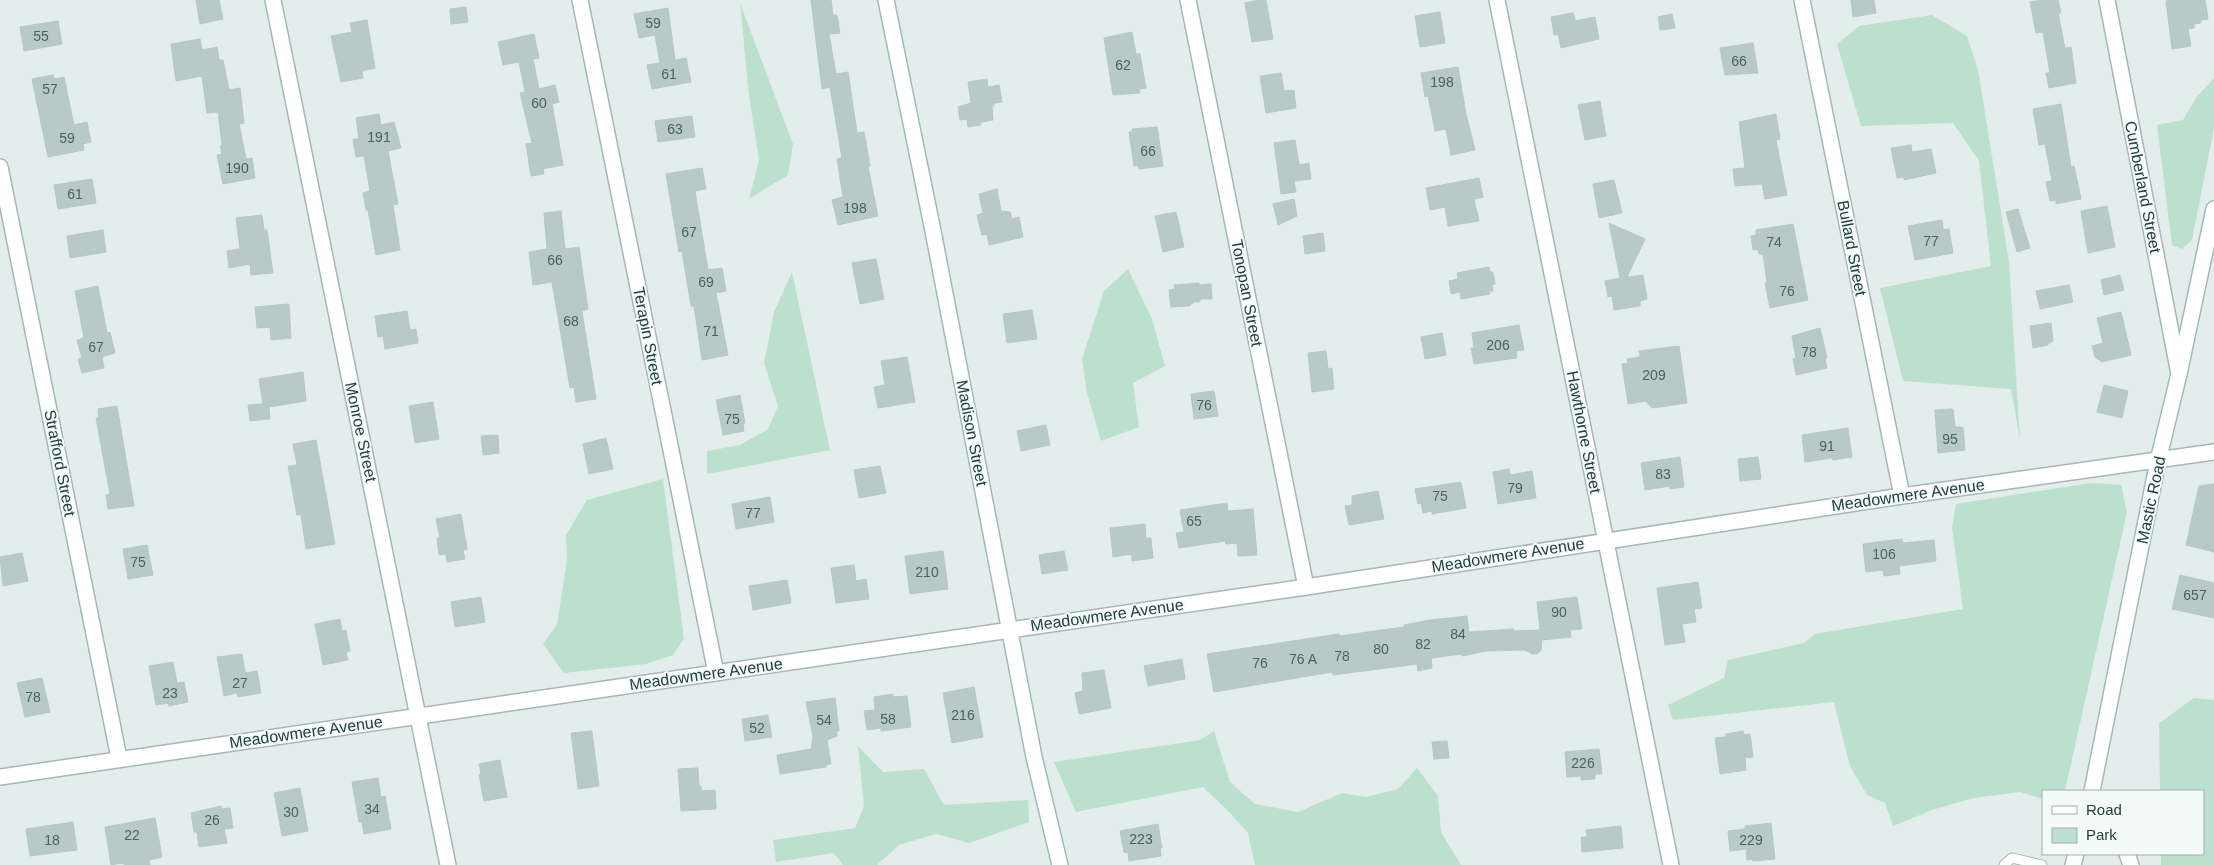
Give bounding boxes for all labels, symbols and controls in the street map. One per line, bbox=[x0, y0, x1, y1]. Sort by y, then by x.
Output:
house number: 59 bbox=[645, 15, 661, 31]
house number: 55 bbox=[33, 28, 49, 44]
house number: 66 bbox=[1731, 53, 1747, 69]
house number: 62 bbox=[1115, 57, 1131, 73]
house number: 61 bbox=[661, 66, 677, 82]
house number: 198 bbox=[1430, 74, 1454, 90]
house number: 57 bbox=[42, 81, 58, 97]
house number: 60 bbox=[531, 95, 547, 111]
street label: Cumberland Street bbox=[2122, 119, 2164, 255]
house number: 63 bbox=[667, 121, 683, 137]
house number: 191 bbox=[367, 129, 391, 145]
house number: 59 bbox=[59, 130, 75, 146]
house number: 66 bbox=[1140, 143, 1156, 159]
house number: 190 bbox=[225, 160, 249, 176]
house number: 61 bbox=[67, 186, 83, 202]
street label: Bullard Street bbox=[1834, 199, 1870, 298]
house number: 198 bbox=[843, 200, 867, 216]
house number: 67 bbox=[681, 224, 697, 240]
house number: 77 bbox=[1923, 233, 1939, 249]
house number: 74 bbox=[1766, 234, 1782, 250]
street label: Tonopan Street bbox=[1228, 238, 1266, 348]
house number: 66 bbox=[547, 252, 563, 268]
house number: 69 bbox=[698, 274, 714, 290]
house number: 76 bbox=[1779, 283, 1795, 299]
street label: Terapin Street bbox=[630, 285, 666, 387]
house number: 68 bbox=[563, 313, 579, 329]
house number: 71 bbox=[703, 323, 719, 339]
house number: 206 bbox=[1486, 337, 1510, 353]
house number: 67 bbox=[88, 339, 104, 355]
house number: 78 bbox=[1801, 344, 1817, 360]
house number: 209 bbox=[1642, 367, 1666, 383]
street label: Hawthorne Street bbox=[1564, 369, 1604, 495]
street label: Madison Street bbox=[953, 379, 991, 488]
street label: Monroe Street bbox=[342, 381, 380, 484]
house number: 76 bbox=[1196, 397, 1212, 413]
street label: Strafford Street bbox=[41, 408, 79, 518]
house number: 75 bbox=[724, 411, 740, 427]
house number: 95 bbox=[1942, 431, 1958, 447]
house number: 91 bbox=[1819, 438, 1835, 454]
street label: Mastic Road bbox=[2133, 455, 2169, 545]
house number: 83 bbox=[1655, 466, 1671, 482]
street label: Meadowmere Avenue bbox=[1830, 476, 1986, 514]
house number: 79 bbox=[1507, 480, 1523, 496]
house number: 75 bbox=[1432, 488, 1448, 504]
house number: 77 bbox=[745, 505, 761, 521]
house number: 65 bbox=[1186, 513, 1202, 529]
street label: Meadowmere Avenue bbox=[1430, 535, 1586, 575]
house number: 106 bbox=[1872, 546, 1896, 562]
house number: 75 bbox=[130, 554, 146, 570]
house number: 210 bbox=[915, 564, 939, 580]
house number: 657 bbox=[2183, 587, 2207, 603]
street label: Meadowmere Avenue bbox=[1029, 596, 1185, 634]
house number: 90 bbox=[1551, 604, 1567, 620]
house number: 84 bbox=[1450, 626, 1466, 642]
house number: 82 bbox=[1415, 636, 1431, 652]
house number: 80 bbox=[1373, 641, 1389, 657]
house number: 78 bbox=[1334, 648, 1350, 664]
house number: 76 A bbox=[1289, 651, 1318, 667]
street label: Meadowmere Avenue bbox=[628, 655, 784, 693]
house number: 76 bbox=[1252, 655, 1268, 671]
house number: 27 bbox=[232, 675, 248, 691]
house number: 23 bbox=[162, 685, 178, 701]
house number: 78 bbox=[25, 689, 41, 705]
house number: 216 bbox=[951, 707, 975, 723]
house number: 58 bbox=[880, 711, 896, 727]
house number: 54 bbox=[816, 712, 832, 728]
street label: Meadowmere Avenue bbox=[228, 713, 384, 751]
house number: 52 bbox=[749, 720, 765, 736]
house number: 226 bbox=[1571, 755, 1595, 771]
legend bbox=[2042, 790, 2204, 855]
house number: 34 bbox=[364, 801, 380, 817]
text: Road bbox=[2086, 801, 2122, 818]
house number: 30 bbox=[283, 804, 299, 820]
house number: 26 bbox=[204, 812, 220, 828]
text: Park bbox=[2086, 826, 2117, 843]
house number: 22 bbox=[124, 827, 140, 843]
house number: 223 bbox=[1129, 831, 1153, 847]
house number: 18 bbox=[44, 832, 60, 848]
house number: 229 bbox=[1739, 832, 1763, 848]

